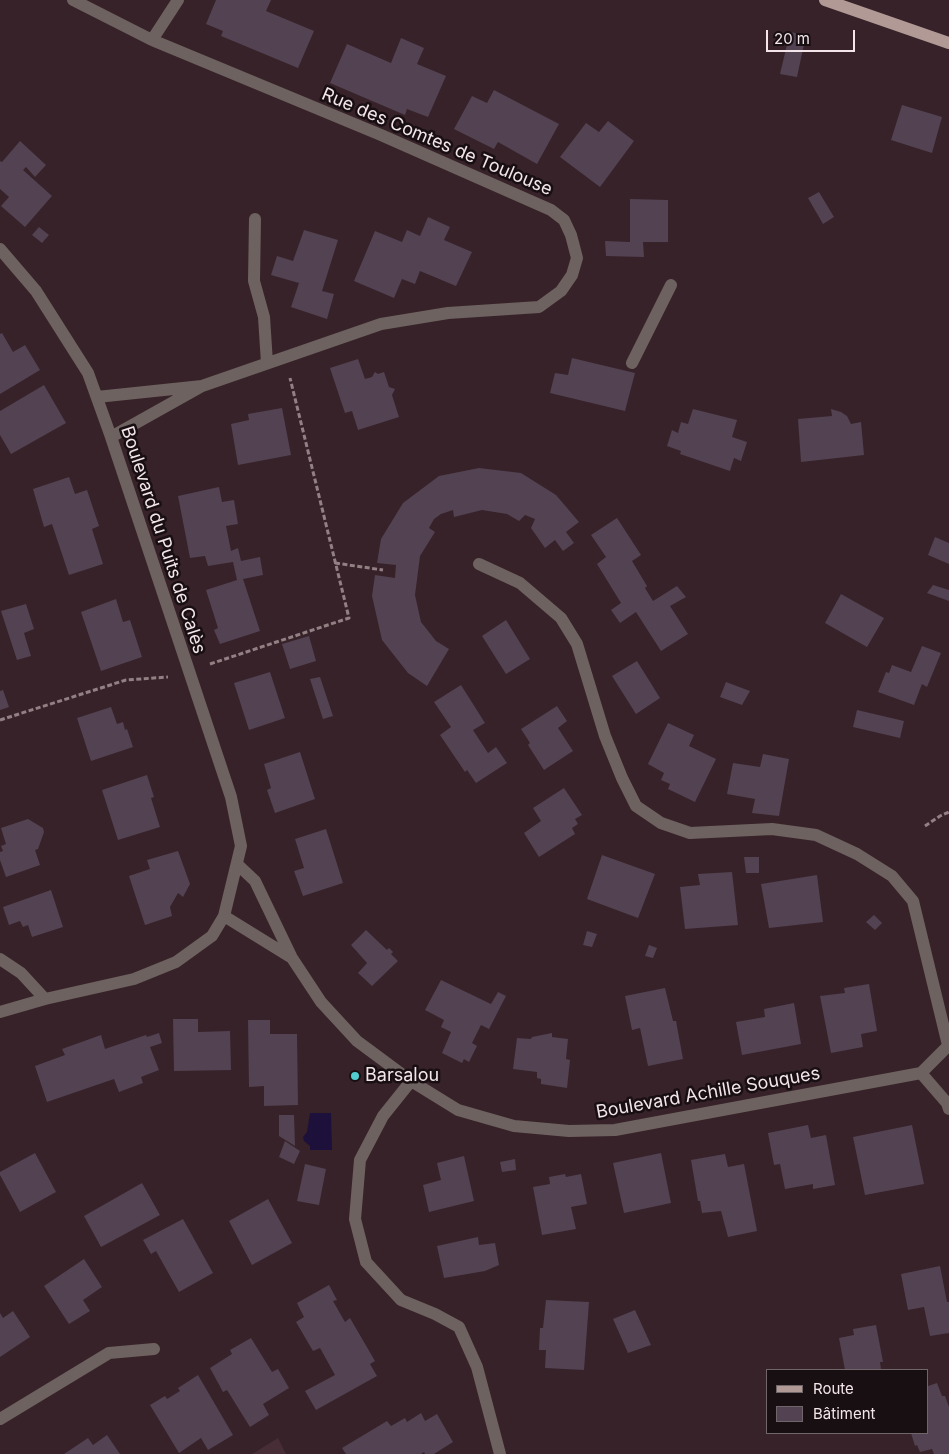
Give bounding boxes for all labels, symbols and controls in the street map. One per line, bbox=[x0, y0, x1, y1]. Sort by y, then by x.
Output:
scale bar bbox=[769, 20, 858, 52]
text: 20 m bbox=[774, 29, 810, 48]
street label: Rue des Comtes de Toulouse bbox=[318, 84, 556, 200]
street label: Boulevard du Puits de Calès bbox=[116, 423, 210, 657]
street label: Boulevard Achille Souques bbox=[594, 1063, 822, 1123]
place label: Barsalou bbox=[365, 1065, 439, 1087]
marker: Barsalou bbox=[349, 1070, 361, 1082]
legend bbox=[766, 1369, 929, 1434]
text: Route bbox=[813, 1379, 854, 1398]
text: Bâtiment bbox=[813, 1404, 875, 1423]

